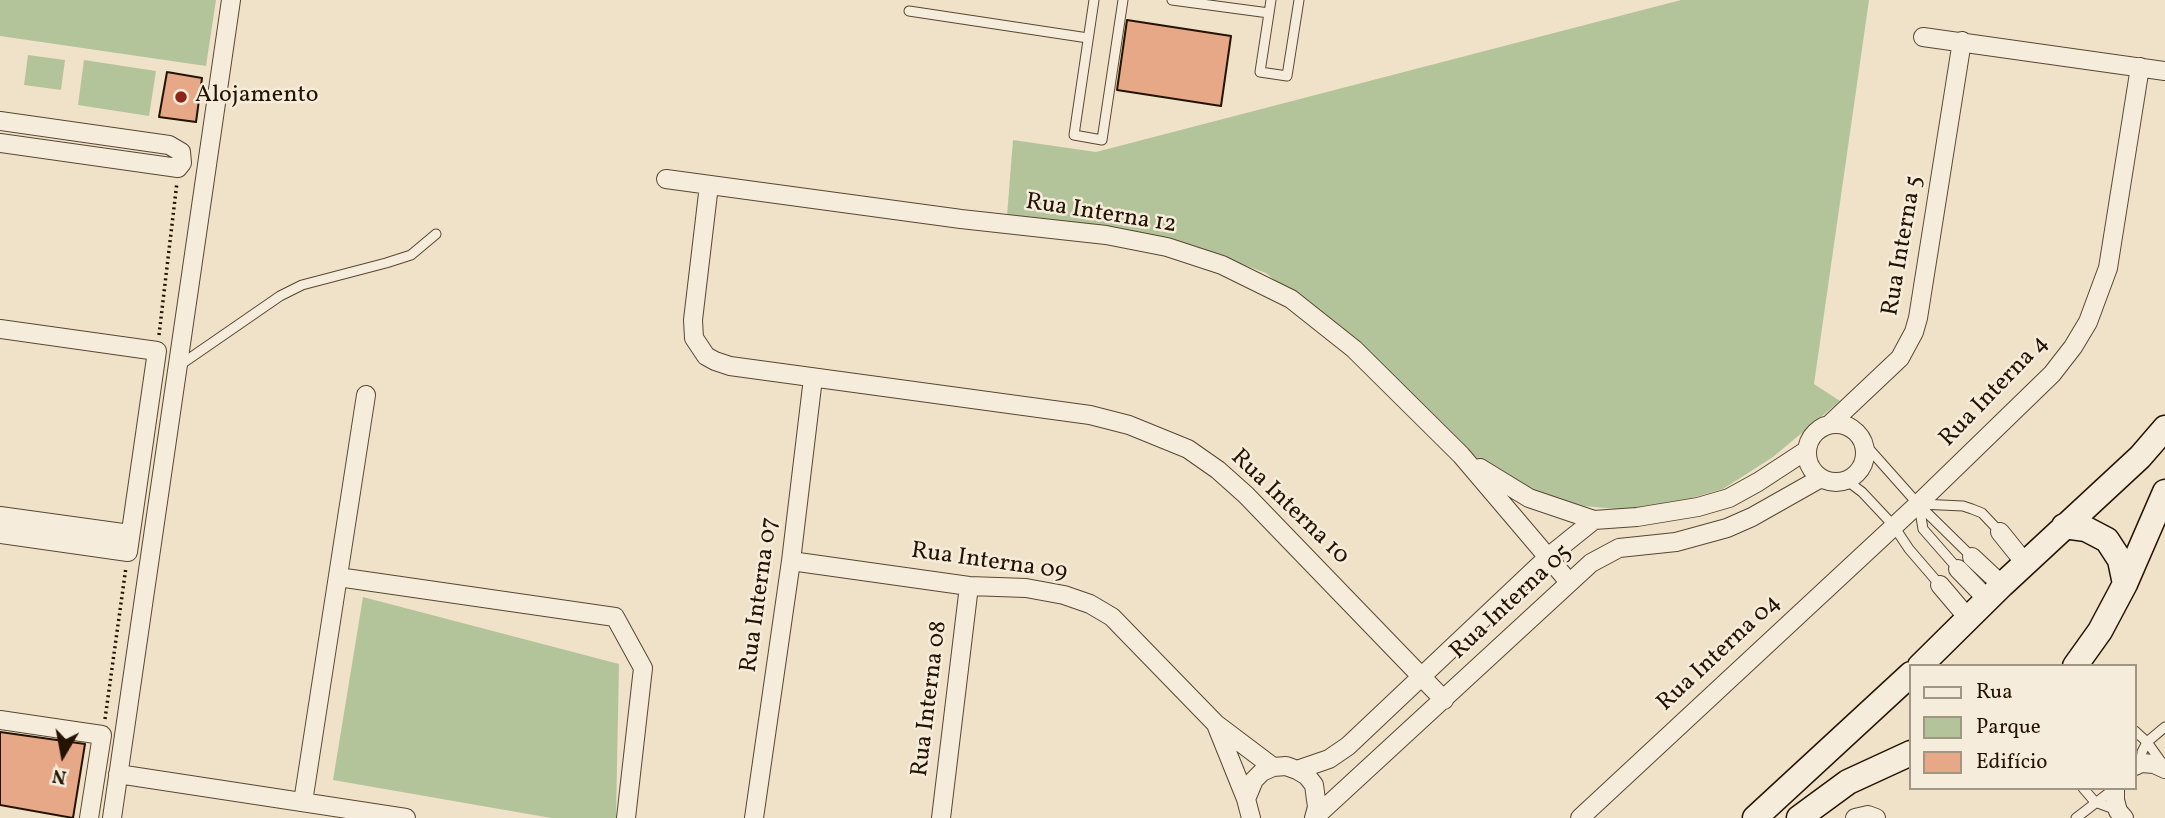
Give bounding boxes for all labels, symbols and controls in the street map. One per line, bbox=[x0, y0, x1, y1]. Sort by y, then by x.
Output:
place label: Alojamento bbox=[195, 83, 318, 111]
marker: Alojamento bbox=[173, 89, 189, 105]
street label: Rua Interna 5 bbox=[1878, 174, 1930, 318]
street label: Rua Interna 12 bbox=[1023, 189, 1179, 241]
street label: Rua Interna 4 bbox=[1934, 330, 2056, 454]
street label: Rua Interna 10 bbox=[1224, 444, 1354, 572]
street label: Rua Interna 07 bbox=[736, 516, 786, 674]
street label: Rua Interna 09 bbox=[909, 538, 1069, 588]
street label: Rua Interna 05 bbox=[1445, 539, 1579, 667]
street label: Rua Interna 04 bbox=[1652, 589, 1788, 719]
street label: Rua Interna 08 bbox=[907, 619, 955, 779]
legend bbox=[1910, 664, 2137, 790]
text: Rua bbox=[1976, 678, 2013, 707]
text: Parque bbox=[1976, 713, 2041, 742]
north arrow bbox=[28, 720, 98, 790]
text: Edifício bbox=[1976, 748, 2048, 777]
text: N bbox=[50, 762, 68, 790]

